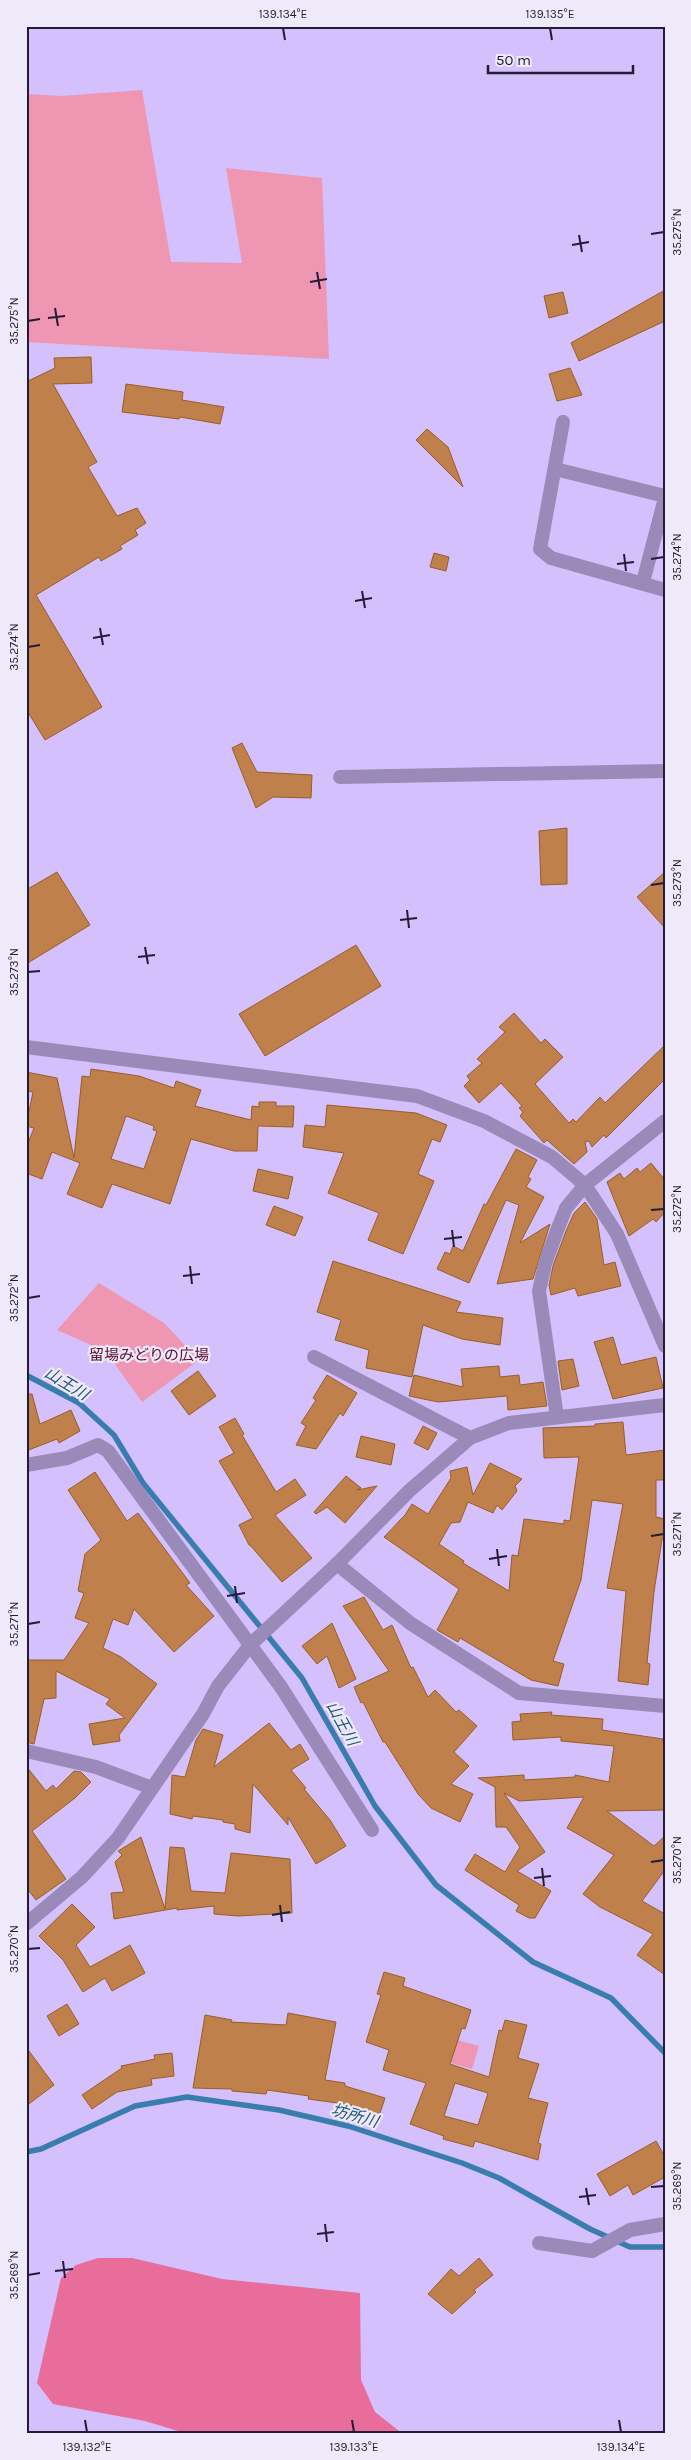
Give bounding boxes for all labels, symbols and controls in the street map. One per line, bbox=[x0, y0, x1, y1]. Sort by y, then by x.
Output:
text: 139.134°E bbox=[259, 7, 307, 21]
text: 139.135°E bbox=[526, 7, 574, 21]
scale bar bbox=[488, 42, 634, 74]
text: 50 m bbox=[496, 51, 531, 69]
text: 35.275°N bbox=[670, 208, 684, 256]
text: 35.275°N bbox=[7, 297, 21, 345]
text: 35.274°N bbox=[670, 533, 684, 581]
text: 35.274°N bbox=[7, 623, 21, 671]
text: 35.273°N bbox=[670, 859, 684, 907]
text: 35.273°N bbox=[7, 948, 21, 996]
text: 35.272°N bbox=[670, 1185, 684, 1233]
text: 35.272°N bbox=[7, 1274, 21, 1322]
park label: 留場みどりの広場 bbox=[89, 1346, 209, 1364]
water label: 山王川 bbox=[41, 1363, 94, 1405]
text: 35.271°N bbox=[670, 1512, 684, 1556]
text: 35.271°N bbox=[7, 1602, 21, 1646]
water label: 山王川 bbox=[323, 1698, 363, 1751]
text: 35.270°N bbox=[670, 1836, 684, 1884]
text: 35.270°N bbox=[7, 1925, 21, 1973]
water label: 坊所川 bbox=[329, 2100, 382, 2132]
text: 35.269°N bbox=[670, 2161, 684, 2211]
text: 35.269°N bbox=[7, 2250, 21, 2300]
text: 139.132°E bbox=[63, 2440, 112, 2454]
text: 139.133°E bbox=[329, 2440, 379, 2454]
text: 139.134°E bbox=[597, 2440, 645, 2454]

